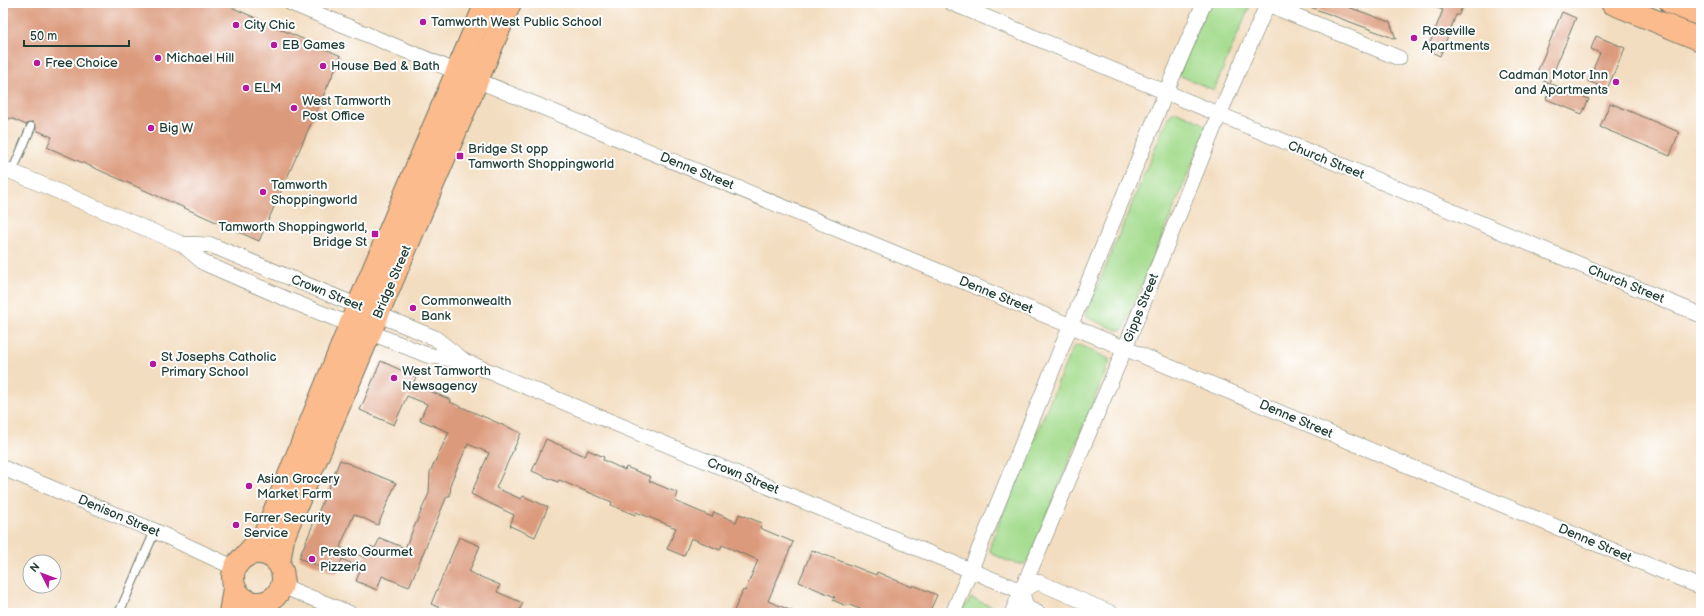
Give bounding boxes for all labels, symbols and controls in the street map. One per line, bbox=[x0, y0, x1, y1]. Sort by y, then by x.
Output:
place label: Tamworth West Public School bbox=[431, 14, 602, 30]
place label: City Chic bbox=[244, 17, 295, 33]
marker: Tamworth West Public School bbox=[418, 17, 428, 27]
marker: City Chic bbox=[231, 20, 241, 30]
scale bar bbox=[24, 22, 129, 48]
place label: Roseville Apartments bbox=[1422, 23, 1490, 54]
text: 50 m bbox=[30, 29, 57, 44]
marker: Roseville Apartments bbox=[1409, 33, 1419, 43]
place label: EB Games bbox=[282, 37, 346, 53]
marker: EB Games bbox=[269, 40, 279, 50]
place label: Michael Hill bbox=[166, 50, 234, 66]
marker: Michael Hill bbox=[153, 53, 163, 63]
place label: Free Choice bbox=[45, 55, 118, 71]
marker: Free Choice bbox=[32, 58, 42, 68]
place label: House Bed & Bath bbox=[331, 58, 440, 74]
marker: House Bed & Bath bbox=[318, 61, 328, 71]
place label: Cadman Motor Inn and Apartments bbox=[1499, 67, 1609, 98]
marker: Cadman Motor Inn and Apartments bbox=[1611, 77, 1621, 87]
place label: ELM bbox=[254, 80, 281, 96]
marker: ELM bbox=[241, 83, 251, 93]
place label: West Tamworth Post Office bbox=[302, 93, 391, 124]
marker: West Tamworth Post Office bbox=[289, 103, 299, 113]
place label: Big W bbox=[159, 120, 193, 136]
marker: Big W bbox=[146, 123, 156, 133]
street label: Church Street bbox=[1285, 137, 1367, 183]
place label: Bridge St opp Tamworth Shoppingworld bbox=[468, 141, 614, 172]
street label: Denne Street bbox=[658, 149, 736, 193]
marker: Bridge St opp Tamworth Shoppingworld bbox=[455, 151, 465, 161]
place label: Tamworth Shoppingworld bbox=[271, 177, 357, 208]
marker: Tamworth Shoppingworld bbox=[258, 187, 268, 197]
place label: Tamworth Shoppingworld, Bridge St bbox=[219, 219, 367, 250]
marker: Tamworth Shoppingworld, Bridge St bbox=[370, 229, 380, 239]
street label: Bridge Street bbox=[369, 243, 415, 321]
street label: Church Street bbox=[1585, 261, 1667, 307]
street label: Crown Street bbox=[289, 271, 365, 315]
street label: Gipps Street bbox=[1120, 271, 1162, 345]
street label: Denne Street bbox=[957, 273, 1035, 317]
place label: Commonwealth Bank bbox=[421, 293, 512, 324]
marker: Commonwealth Bank bbox=[408, 303, 418, 313]
place label: St Josephs Catholic Primary School bbox=[161, 349, 277, 380]
marker: St Josephs Catholic Primary School bbox=[148, 359, 158, 369]
place label: West Tamworth Newsagency bbox=[402, 363, 491, 394]
marker: West Tamworth Newsagency bbox=[389, 373, 399, 383]
street label: Denne Street bbox=[1257, 396, 1335, 442]
street label: Crown Street bbox=[705, 454, 781, 498]
place label: Asian Grocery Market Farm bbox=[257, 471, 340, 502]
marker: Asian Grocery Market Farm bbox=[244, 481, 254, 491]
street label: Denison Street bbox=[76, 492, 162, 540]
place label: Farrer Security Service bbox=[244, 510, 331, 541]
marker: Farrer Security Service bbox=[231, 520, 241, 530]
street label: Denne Street bbox=[1556, 520, 1634, 566]
place label: Presto Gourmet Pizzeria bbox=[320, 544, 413, 575]
north arrow bbox=[22, 554, 62, 594]
marker: Presto Gourmet Pizzeria bbox=[307, 554, 317, 564]
text: N bbox=[27, 560, 43, 575]

